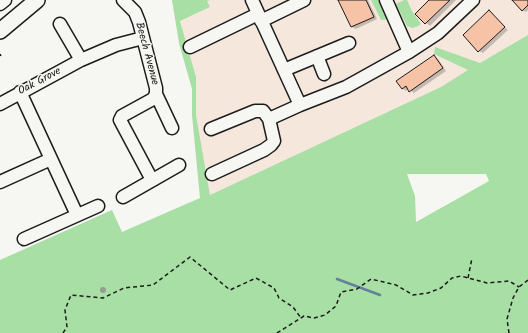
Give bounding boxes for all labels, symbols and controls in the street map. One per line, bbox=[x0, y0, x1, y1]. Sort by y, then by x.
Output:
street label: Beech Avenue bbox=[131, 21, 161, 87]
street label: Oak Grove bbox=[16, 65, 64, 99]

